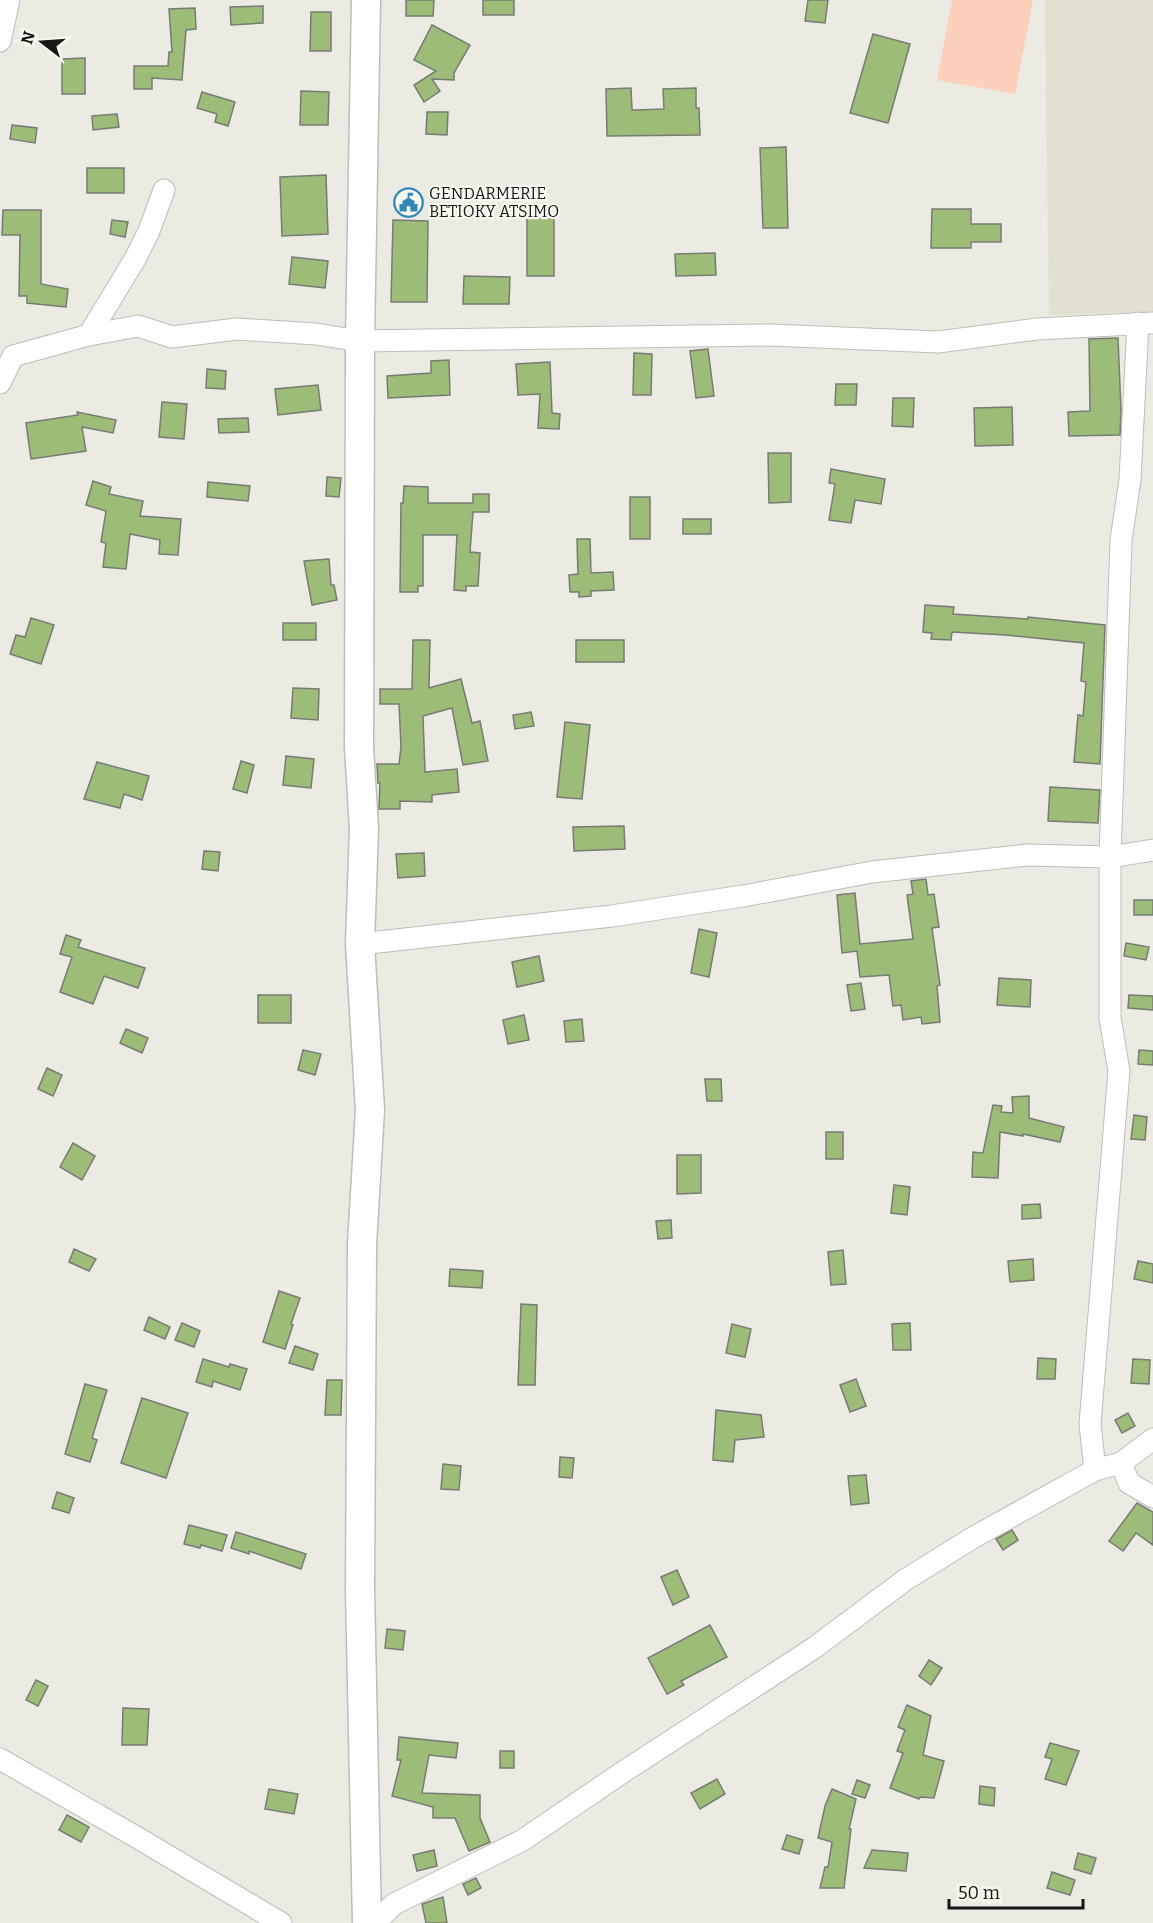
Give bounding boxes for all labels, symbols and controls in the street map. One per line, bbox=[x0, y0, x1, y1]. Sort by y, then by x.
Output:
north arrow bbox=[12, 12, 72, 72]
text: N bbox=[17, 29, 39, 46]
place label: GENDARMERIE BETIOKY ATSIMO bbox=[429, 184, 559, 221]
public building icon: GENDARMERIE BETIOKY ATSIMO bbox=[392, 186, 424, 218]
scale bar bbox=[949, 1872, 1082, 1910]
text: 50 m bbox=[958, 1882, 1000, 1904]

